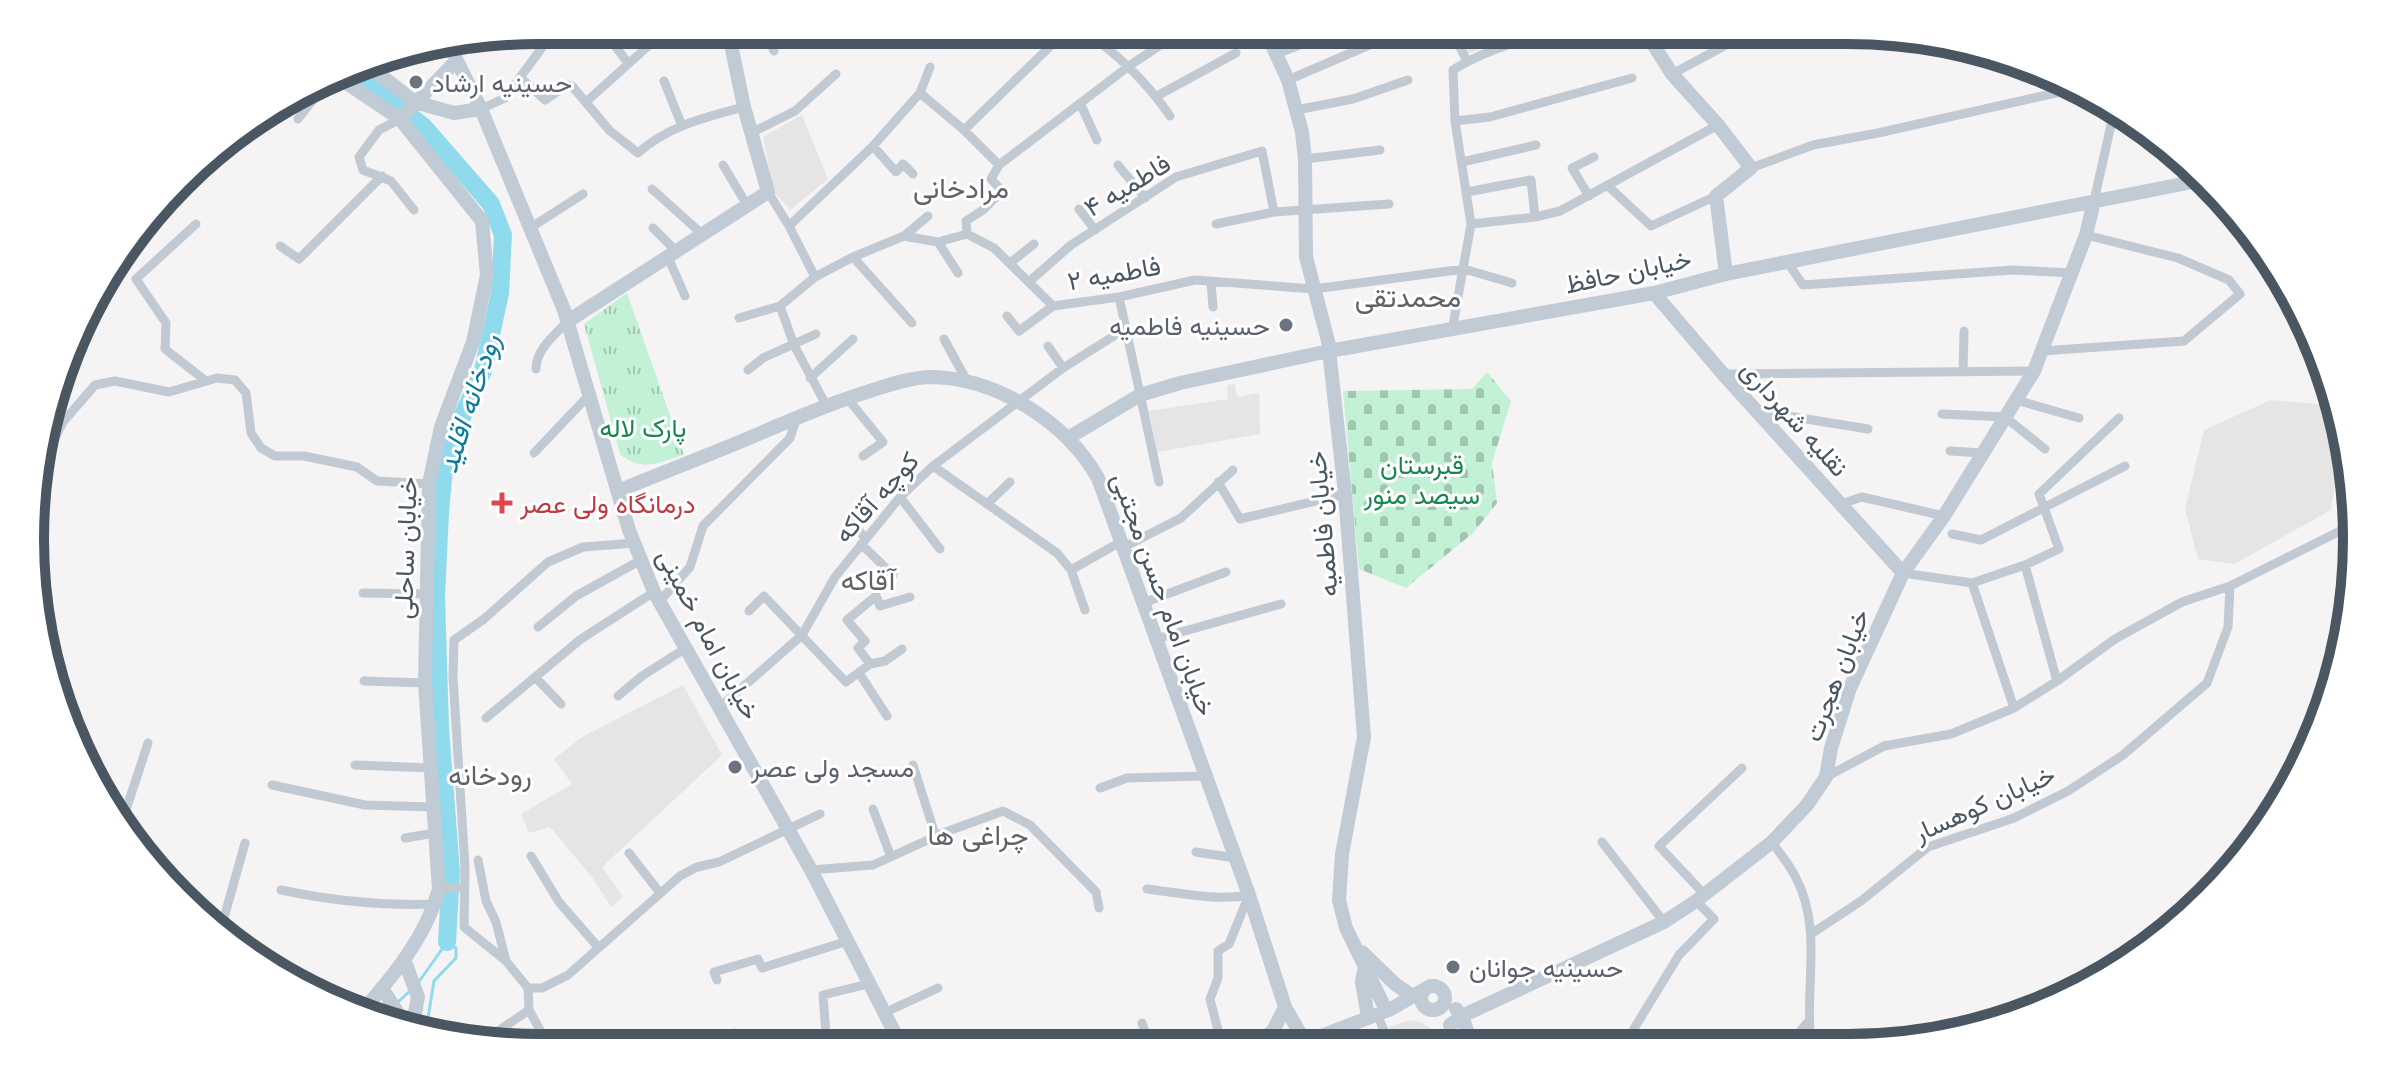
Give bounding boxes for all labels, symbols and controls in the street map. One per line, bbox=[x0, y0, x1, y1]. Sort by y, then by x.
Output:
place label: حسینیه ارشاد bbox=[432, 66, 572, 99]
marker: حسینیه ارشاد bbox=[407, 73, 425, 91]
street label: فاطمیه ۴ bbox=[1078, 146, 1176, 224]
district label: مرادخانی bbox=[913, 169, 1009, 206]
street label: خیابان حافظ bbox=[1562, 241, 1694, 301]
street label: فاطمیه ۲ bbox=[1065, 249, 1163, 297]
district label: محمدتقی bbox=[1355, 278, 1461, 315]
place label: حسینیه فاطمیه bbox=[1109, 309, 1270, 342]
marker: حسینیه فاطمیه bbox=[1277, 316, 1295, 334]
water label: رودخانه اقلید bbox=[428, 328, 508, 477]
street label: نقلیه شهرداری bbox=[1734, 353, 1856, 483]
park label: پارک لاله bbox=[600, 411, 686, 446]
street label: کوچه آقاکه bbox=[826, 444, 927, 551]
park label: قبرستان سیصد منور bbox=[1363, 448, 1480, 511]
street label: خیابان فاطمیه bbox=[1299, 450, 1345, 598]
street label: خیابان امام حسن مجتبی bbox=[1104, 468, 1223, 720]
street label: خیابان ساحلی bbox=[386, 476, 424, 620]
place label: درمانگاه ولی عصر bbox=[519, 487, 695, 520]
marker: درمانگاه ولی عصر bbox=[491, 492, 513, 514]
street label: خیابان امام خمینی bbox=[649, 543, 768, 726]
district label: آقاکه bbox=[841, 561, 898, 598]
street label: خیابان هجرت bbox=[1796, 604, 1876, 746]
place label: مسجد ولی عصر bbox=[750, 751, 914, 784]
district label: رودخانه bbox=[448, 756, 532, 793]
street label: خیابان کوهسار bbox=[1907, 757, 2060, 849]
marker: مسجد ولی عصر bbox=[726, 758, 744, 776]
district label: چراغی ها bbox=[927, 816, 1029, 854]
place label: حسینیه جوانان bbox=[1469, 951, 1623, 984]
marker: حسینیه جوانان bbox=[1444, 958, 1462, 976]

